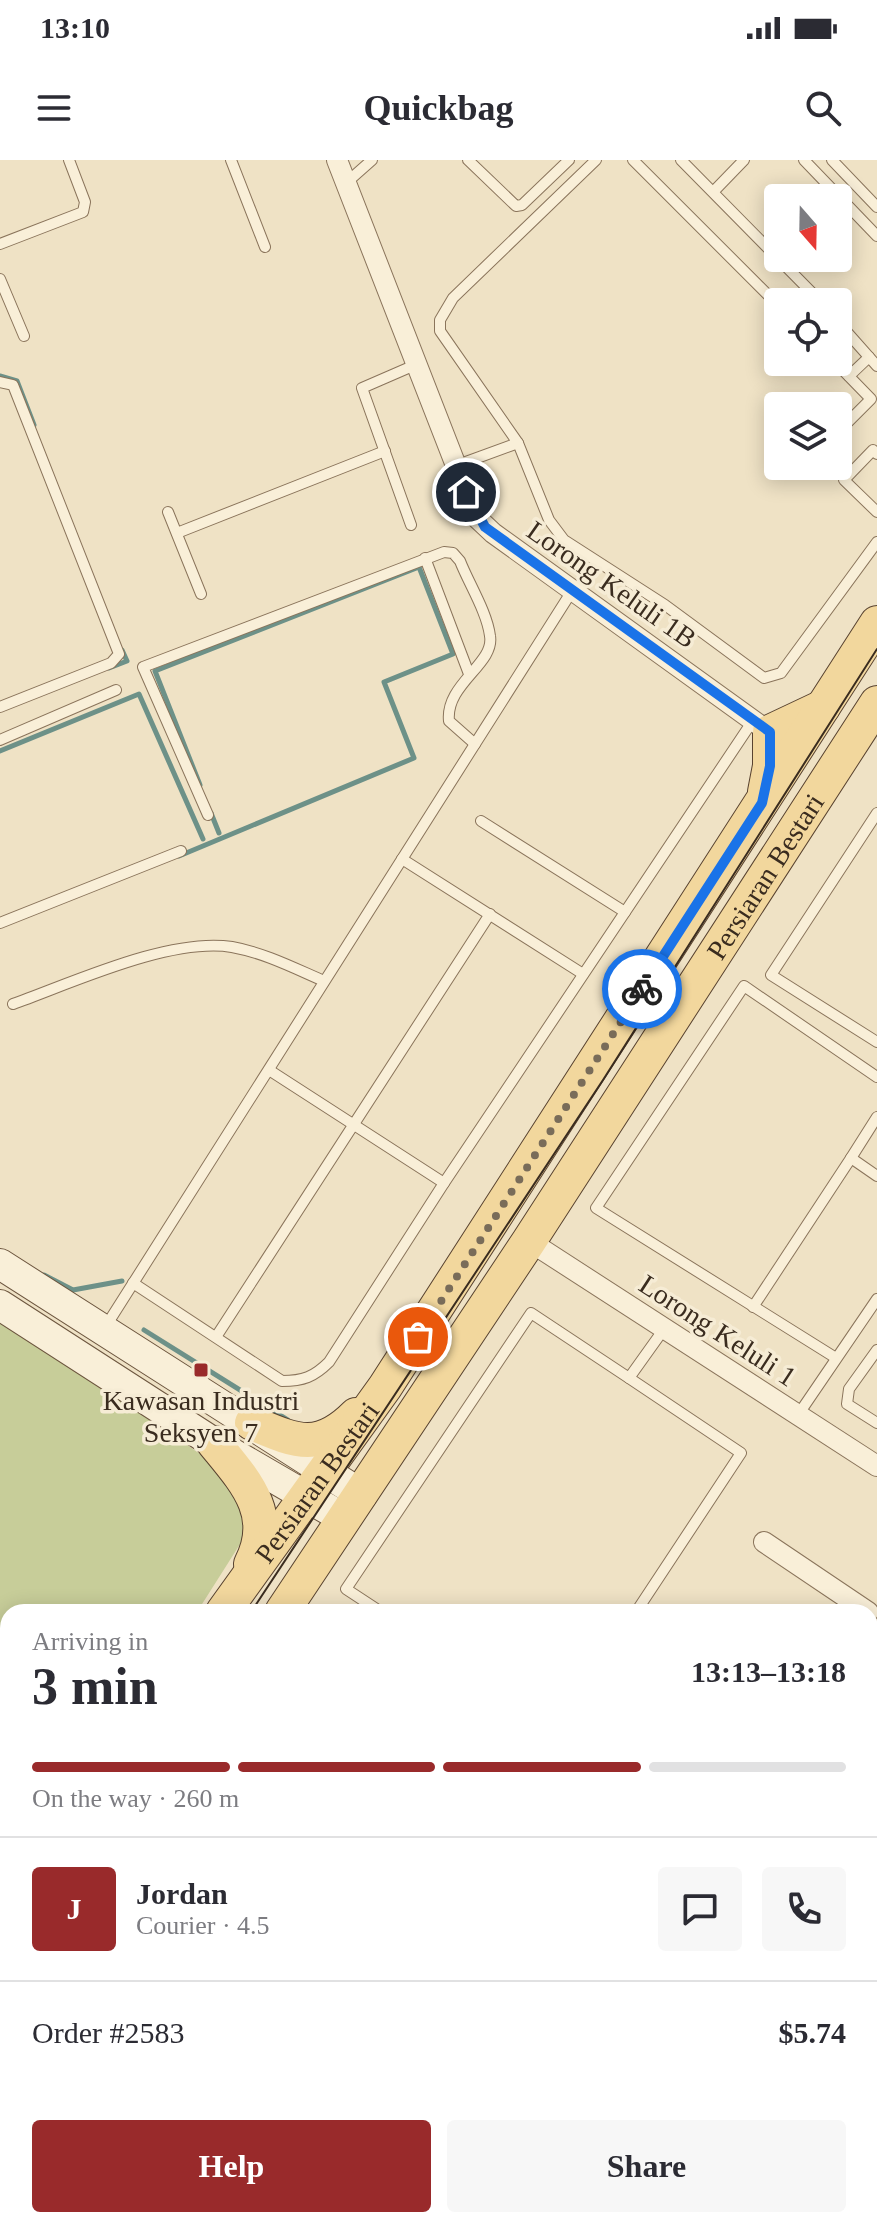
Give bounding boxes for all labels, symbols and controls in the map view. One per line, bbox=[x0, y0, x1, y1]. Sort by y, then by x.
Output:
text: 13:10 bbox=[40, 11, 110, 44]
icon: menu bbox=[32, 86, 76, 130]
icon: search bbox=[801, 86, 845, 130]
text: Quickbag bbox=[363, 88, 514, 128]
north arrow bbox=[764, 184, 852, 272]
map controls bbox=[764, 184, 852, 480]
button: locate bbox=[764, 288, 852, 376]
button: layers bbox=[764, 392, 852, 480]
pin bbox=[432, 458, 500, 526]
icon: home bbox=[444, 470, 488, 514]
street label: Lorong Keluli 1B bbox=[521, 515, 702, 654]
street label: Persiaran Bestari bbox=[701, 788, 830, 965]
courier bbox=[602, 949, 682, 1029]
icon: bike bbox=[620, 967, 664, 1011]
street label: Lorong Keluli 1 bbox=[634, 1268, 802, 1393]
pin bbox=[384, 1303, 452, 1371]
icon: bag bbox=[396, 1315, 440, 1359]
marker: Kawasan Industri Seksyen 7 bbox=[192, 1361, 210, 1379]
place label: Kawasan Industri Seksyen 7 bbox=[103, 1385, 300, 1448]
street label: Persiaran Bestari bbox=[249, 1396, 385, 1569]
text: Arriving in bbox=[32, 1627, 148, 1656]
text: 13:13–13:18 bbox=[691, 1655, 846, 1688]
text: 3 min bbox=[32, 1658, 158, 1715]
text: On the way · 260 m bbox=[32, 1784, 239, 1813]
button: chat bbox=[658, 1867, 742, 1951]
button: phone bbox=[762, 1867, 846, 1951]
text: Jordan bbox=[136, 1877, 228, 1910]
text: J bbox=[67, 1892, 82, 1925]
text: Courier · 4.5 bbox=[136, 1911, 270, 1940]
text: Order #2583 bbox=[32, 2016, 184, 2049]
text: $5.74 bbox=[779, 2016, 846, 2049]
button: Help bbox=[32, 2120, 431, 2212]
button: Share bbox=[447, 2120, 846, 2212]

